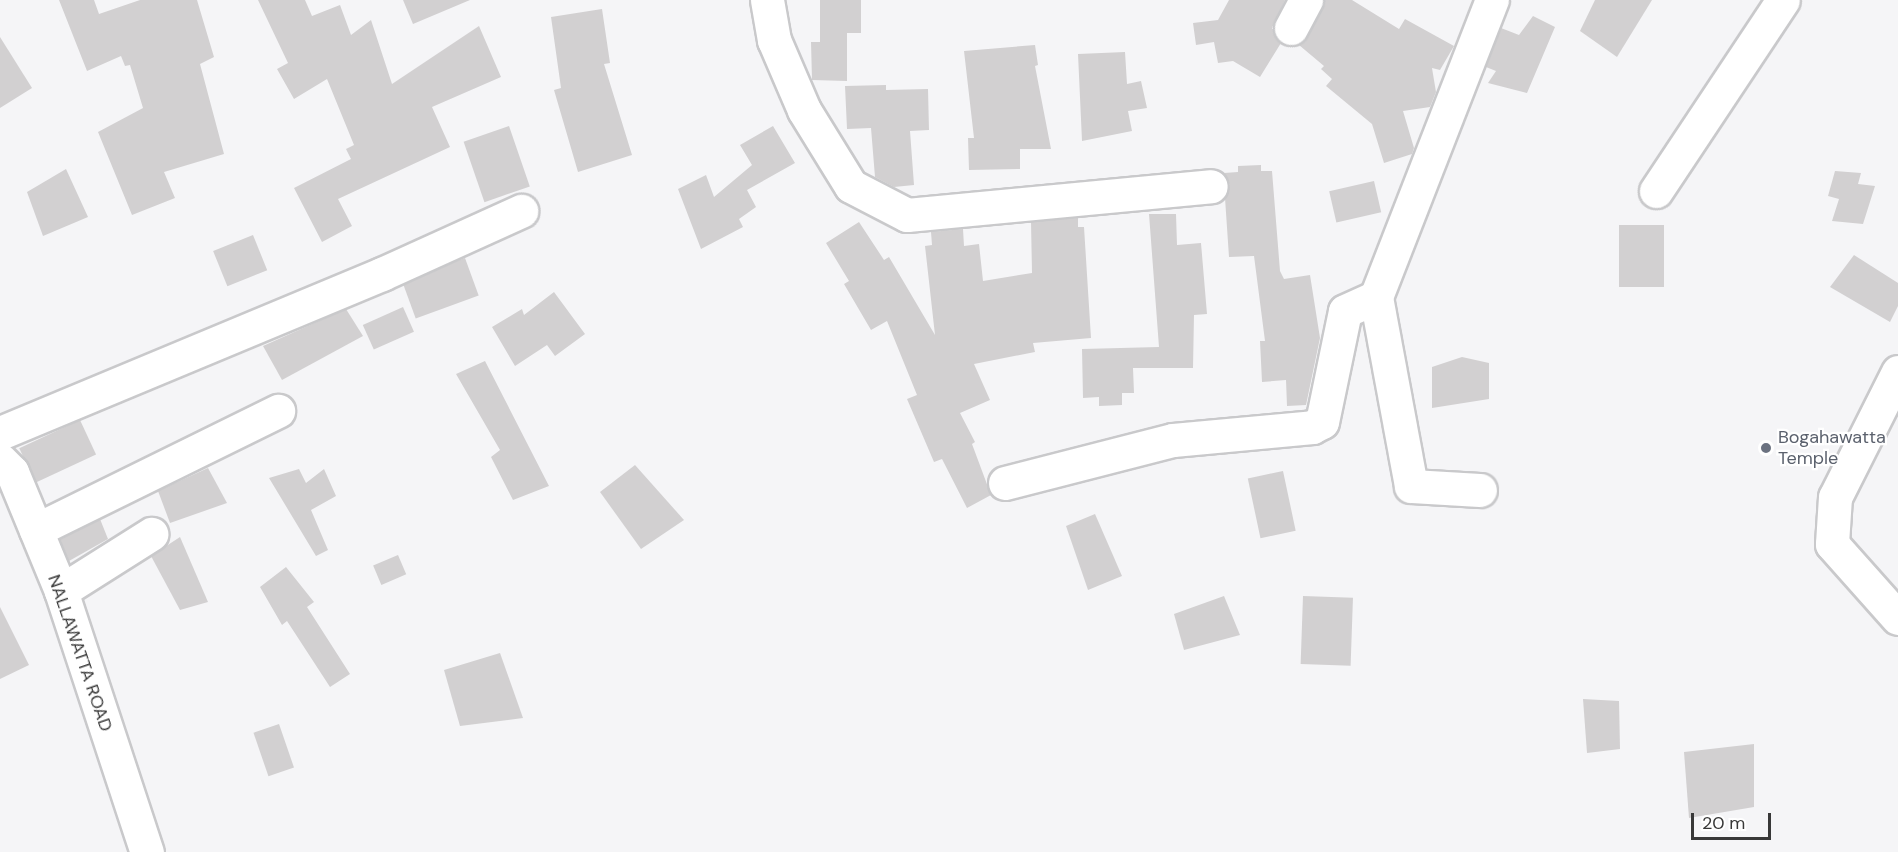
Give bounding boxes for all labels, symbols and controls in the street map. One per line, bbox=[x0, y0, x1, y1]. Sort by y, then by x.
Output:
place label: Bogahawatta Temple bbox=[1778, 427, 1886, 470]
marker: Bogahawatta Temple bbox=[1759, 441, 1773, 455]
street label: NALLAWATTA ROAD bbox=[43, 572, 117, 734]
scale bar bbox=[1694, 801, 1774, 839]
text: 20 m bbox=[1702, 811, 1745, 835]

